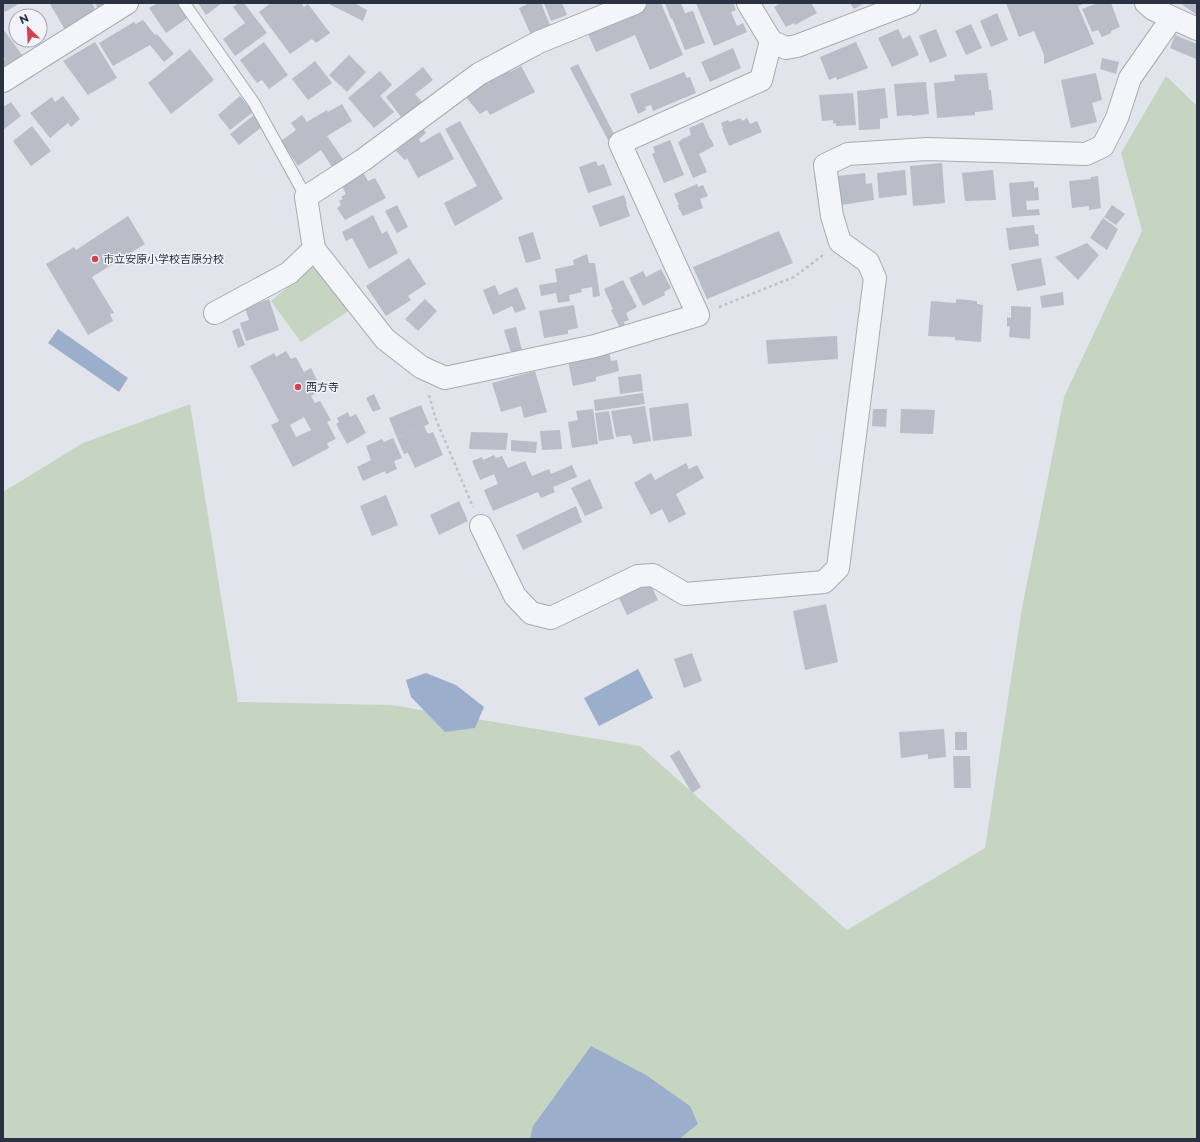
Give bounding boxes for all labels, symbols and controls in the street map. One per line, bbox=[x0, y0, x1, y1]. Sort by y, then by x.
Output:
north arrow bbox=[8, 8, 48, 48]
text: N bbox=[17, 11, 31, 27]
place label: 市立安原小学校吉原分校 bbox=[103, 252, 224, 266]
marker: 市立安原小学校吉原分校 bbox=[90, 254, 100, 264]
place label: 西方寺 bbox=[306, 380, 339, 394]
marker: 西方寺 bbox=[293, 382, 303, 392]

